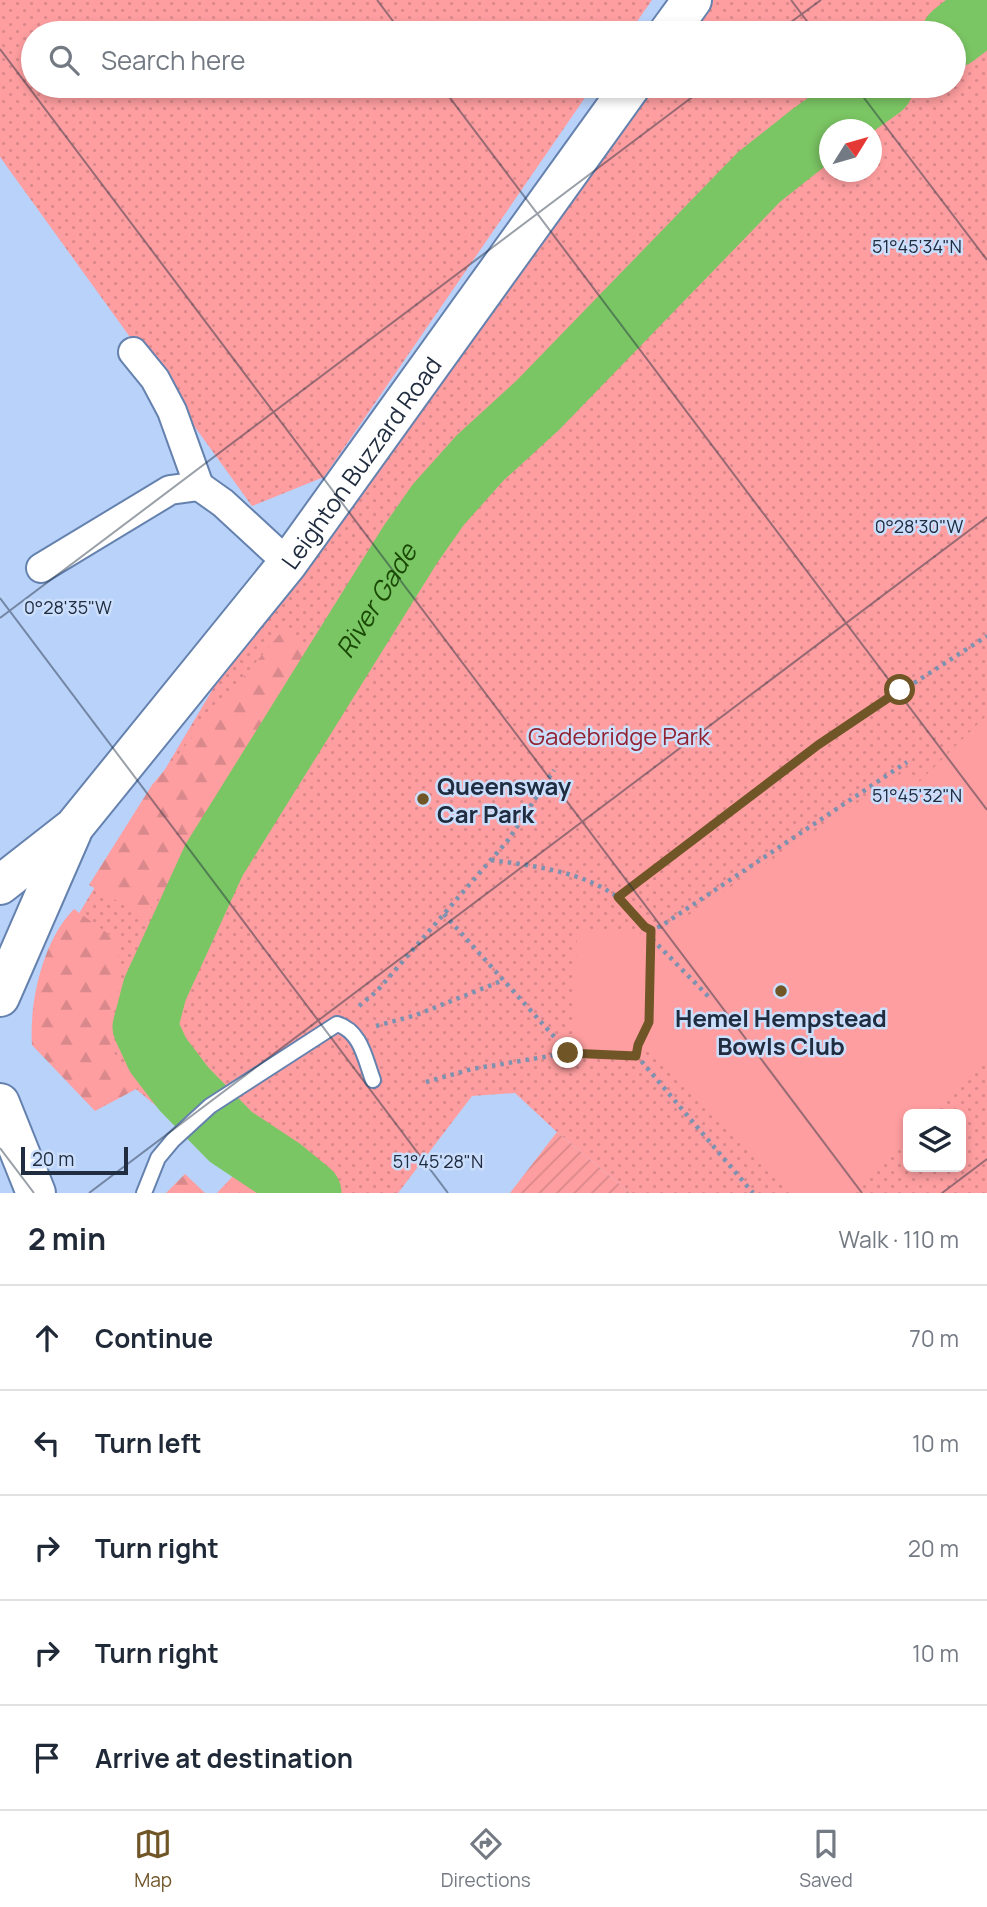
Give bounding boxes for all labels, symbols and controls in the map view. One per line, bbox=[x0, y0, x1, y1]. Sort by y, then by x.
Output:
search box bbox=[21, 21, 966, 98]
icon: search bbox=[45, 41, 83, 79]
text: Search here bbox=[101, 42, 246, 78]
north arrow bbox=[819, 119, 882, 182]
text: 51°45'34"N bbox=[872, 234, 962, 258]
street label: Leighton Buzzard Road bbox=[273, 349, 448, 575]
text: 0°28'30"W bbox=[875, 514, 963, 538]
water label: River Gade bbox=[326, 535, 426, 664]
text: 0°28'35"W bbox=[24, 595, 112, 619]
route start bbox=[884, 674, 915, 705]
park label: Gadebridge Park bbox=[528, 719, 711, 752]
place label: Queensway Car Park bbox=[437, 769, 572, 830]
text: 51°45'32"N bbox=[872, 783, 962, 807]
marker: Queensway Car Park bbox=[415, 791, 431, 807]
marker: Hemel Hempstead Bowls Club bbox=[773, 983, 789, 999]
place label: Hemel Hempstead Bowls Club bbox=[675, 1001, 887, 1062]
route end bbox=[552, 1037, 583, 1068]
map controls bbox=[903, 1109, 966, 1172]
button: layers bbox=[903, 1109, 966, 1172]
scale bar bbox=[21, 1144, 128, 1176]
text: 20 m bbox=[32, 1146, 74, 1172]
text: 51°45'28"N bbox=[393, 1149, 483, 1173]
text: 2 min bbox=[28, 1218, 106, 1259]
text: Walk · 110 m bbox=[838, 1223, 959, 1255]
icon: ahead bbox=[28, 1319, 66, 1357]
text: Continue bbox=[95, 1320, 213, 1356]
text: 70 m bbox=[909, 1322, 959, 1354]
icon: left bbox=[28, 1424, 66, 1462]
text: Turn left bbox=[95, 1425, 202, 1461]
text: 10 m bbox=[912, 1427, 959, 1459]
icon: right bbox=[28, 1529, 66, 1567]
text: Turn right bbox=[95, 1530, 219, 1566]
text: 20 m bbox=[908, 1532, 959, 1564]
icon: right bbox=[28, 1634, 66, 1672]
text: Turn right bbox=[95, 1635, 219, 1671]
text: 10 m bbox=[912, 1637, 959, 1669]
icon: arrive bbox=[28, 1739, 66, 1777]
text: Arrive at destination bbox=[95, 1740, 353, 1776]
tab: Map bbox=[134, 1825, 172, 1893]
tab: Directions bbox=[441, 1825, 531, 1893]
tab: Saved bbox=[799, 1825, 853, 1893]

